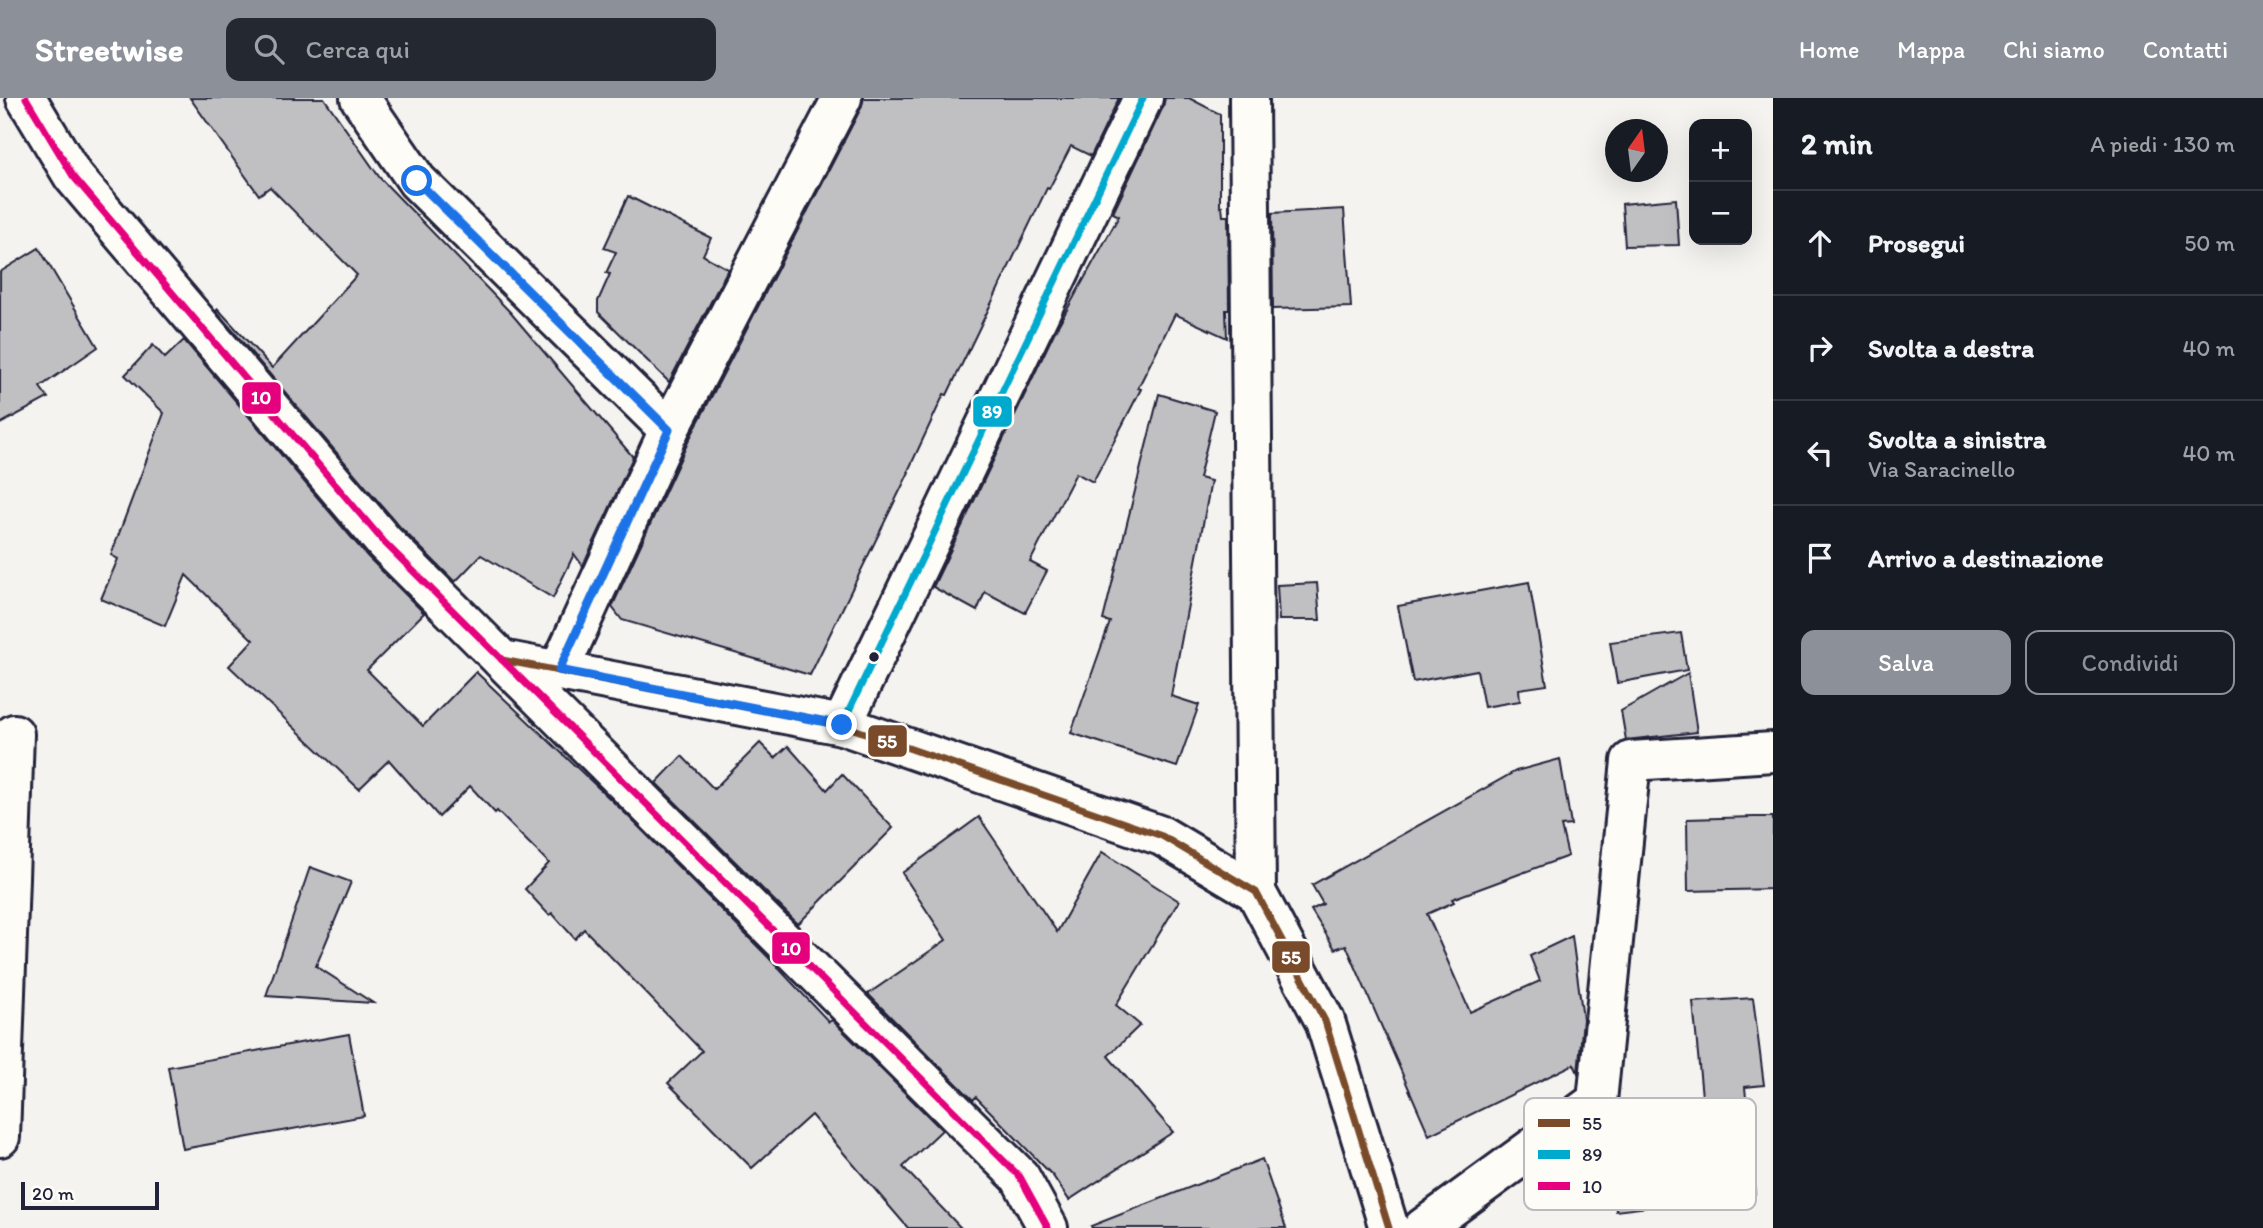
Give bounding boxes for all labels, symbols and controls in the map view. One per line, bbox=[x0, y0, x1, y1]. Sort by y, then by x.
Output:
search box bbox=[226, 18, 716, 81]
text: Streetwise bbox=[35, 30, 184, 69]
icon: search bbox=[250, 30, 288, 68]
text: Cerca qui bbox=[306, 33, 410, 65]
text: Home bbox=[1799, 35, 1859, 64]
text: Mappa bbox=[1897, 35, 1965, 64]
text: Chi siamo bbox=[2003, 35, 2105, 64]
text: Contatti bbox=[2143, 35, 2228, 64]
north arrow bbox=[1605, 119, 1668, 182]
map controls bbox=[1689, 119, 1752, 245]
button: + bbox=[1689, 119, 1752, 182]
text: 2 min bbox=[1801, 125, 1872, 162]
text: A piedi · 130 m bbox=[2090, 130, 2235, 158]
route start bbox=[401, 165, 432, 196]
button: − bbox=[1689, 182, 1752, 245]
icon: ahead bbox=[1801, 224, 1839, 262]
text: Prosegui bbox=[1868, 227, 1965, 259]
text: 50 m bbox=[2184, 229, 2235, 257]
icon: right bbox=[1801, 329, 1839, 367]
text: Svolta a destra bbox=[1868, 332, 2034, 364]
text: 40 m bbox=[2182, 334, 2235, 362]
line badge: 10 bbox=[241, 381, 282, 415]
text: 10 bbox=[251, 386, 272, 409]
line badge: 89 bbox=[972, 395, 1013, 428]
text: 89 bbox=[982, 400, 1002, 423]
text: Svolta a sinistra bbox=[1868, 423, 2046, 455]
icon: left bbox=[1801, 434, 1839, 472]
text: 40 m bbox=[2182, 439, 2235, 467]
text: Via Saracinello bbox=[1868, 455, 2015, 483]
icon: arrive bbox=[1801, 539, 1839, 577]
text: Arrivo a destinazione bbox=[1868, 542, 2104, 574]
button: Salva bbox=[1801, 630, 2011, 695]
button: Condividi bbox=[2025, 630, 2235, 695]
unlabelled marker bbox=[867, 650, 881, 664]
route end bbox=[826, 709, 857, 740]
line badge: 55 bbox=[867, 724, 908, 758]
text: 55 bbox=[877, 730, 897, 753]
line badge: 10 bbox=[771, 931, 811, 965]
text: 10 bbox=[781, 937, 802, 960]
line badge: 55 bbox=[1271, 940, 1311, 974]
text: 55 bbox=[1281, 946, 1301, 969]
legend bbox=[1524, 1098, 1756, 1210]
text: 55 bbox=[1582, 1112, 1602, 1135]
text: 89 bbox=[1582, 1143, 1602, 1166]
text: 10 bbox=[1582, 1175, 1603, 1198]
scale bar bbox=[21, 1179, 159, 1211]
text: 20 m bbox=[32, 1182, 74, 1205]

